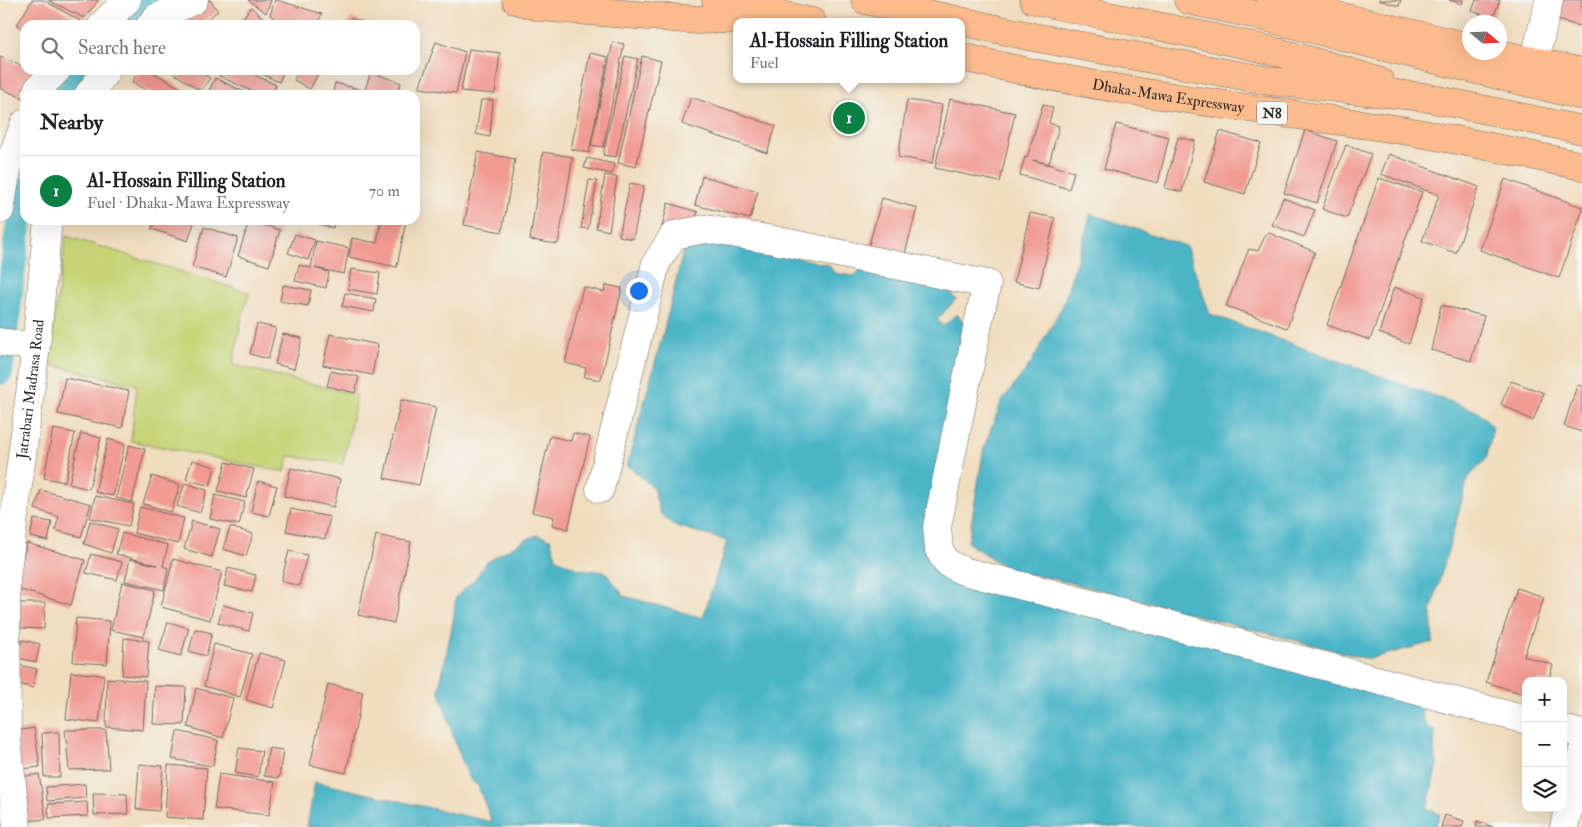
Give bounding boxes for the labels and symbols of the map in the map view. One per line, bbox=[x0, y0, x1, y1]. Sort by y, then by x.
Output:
north arrow bbox=[1462, 15, 1507, 60]
street label: Dhaka-Mawa Expressway bbox=[1091, 75, 1246, 117]
pin: 1 bbox=[833, 99, 865, 137]
road number: N8 bbox=[1257, 102, 1287, 125]
your location bbox=[626, 278, 652, 304]
street label: Jatrabari Madrasa Road bbox=[12, 318, 48, 461]

